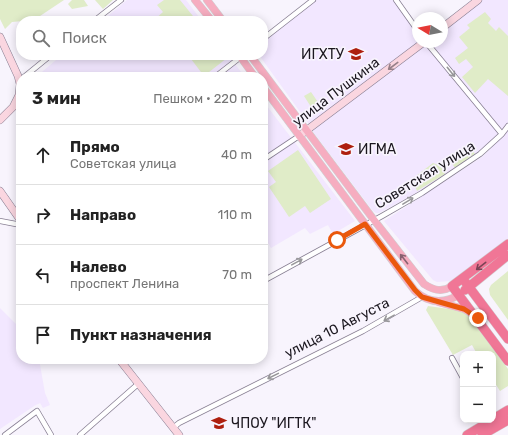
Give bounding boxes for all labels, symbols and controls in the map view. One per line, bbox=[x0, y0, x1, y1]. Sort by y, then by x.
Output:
north arrow bbox=[412, 12, 448, 48]
search box bbox=[16, 16, 268, 60]
icon: search bbox=[30, 27, 52, 49]
text: Поиск bbox=[62, 29, 107, 47]
school or university icon: ИГХТУ bbox=[347, 45, 365, 63]
place label: ИГХТУ bbox=[301, 46, 345, 63]
street label: улица Пушкина bbox=[289, 54, 383, 130]
one-way arrow bbox=[387, 61, 398, 70]
one-way arrow bbox=[447, 67, 456, 78]
text: 3 мин bbox=[32, 88, 81, 108]
text: Пешком · 220 m bbox=[153, 91, 252, 106]
street label: Советская улица bbox=[372, 137, 478, 213]
text: Прямо bbox=[70, 138, 120, 156]
school or university icon: ИГМА bbox=[337, 140, 355, 158]
place label: ИГМА bbox=[358, 141, 397, 158]
icon: ahead bbox=[32, 144, 54, 166]
text: 40 m bbox=[221, 147, 252, 162]
text: Советская улица bbox=[70, 156, 176, 171]
one-way arrow bbox=[402, 197, 414, 205]
icon: right bbox=[32, 204, 54, 226]
text: Направо bbox=[70, 206, 136, 224]
text: 110 m bbox=[218, 207, 252, 222]
route start bbox=[328, 231, 346, 249]
one-way arrow bbox=[400, 254, 409, 265]
text: Налево bbox=[70, 258, 127, 276]
one-way arrow bbox=[291, 258, 303, 266]
one-way arrow bbox=[475, 261, 486, 270]
icon: left bbox=[32, 264, 54, 286]
text: 70 m bbox=[222, 267, 252, 282]
text: проспект Ленина bbox=[70, 276, 179, 291]
street label: улица 10 Августа bbox=[282, 294, 392, 362]
route end bbox=[469, 309, 487, 327]
one-way arrow bbox=[383, 314, 395, 322]
icon: arrive bbox=[32, 324, 54, 346]
text: Пункт назначения bbox=[70, 326, 212, 344]
map controls bbox=[460, 351, 496, 423]
button: + bbox=[460, 351, 496, 387]
one-way arrow bbox=[267, 373, 279, 380]
button: − bbox=[460, 387, 496, 423]
school or university icon: ЧПОУ "ИГТК" bbox=[210, 414, 228, 432]
place label: ЧПОУ "ИГТК" bbox=[231, 415, 316, 432]

